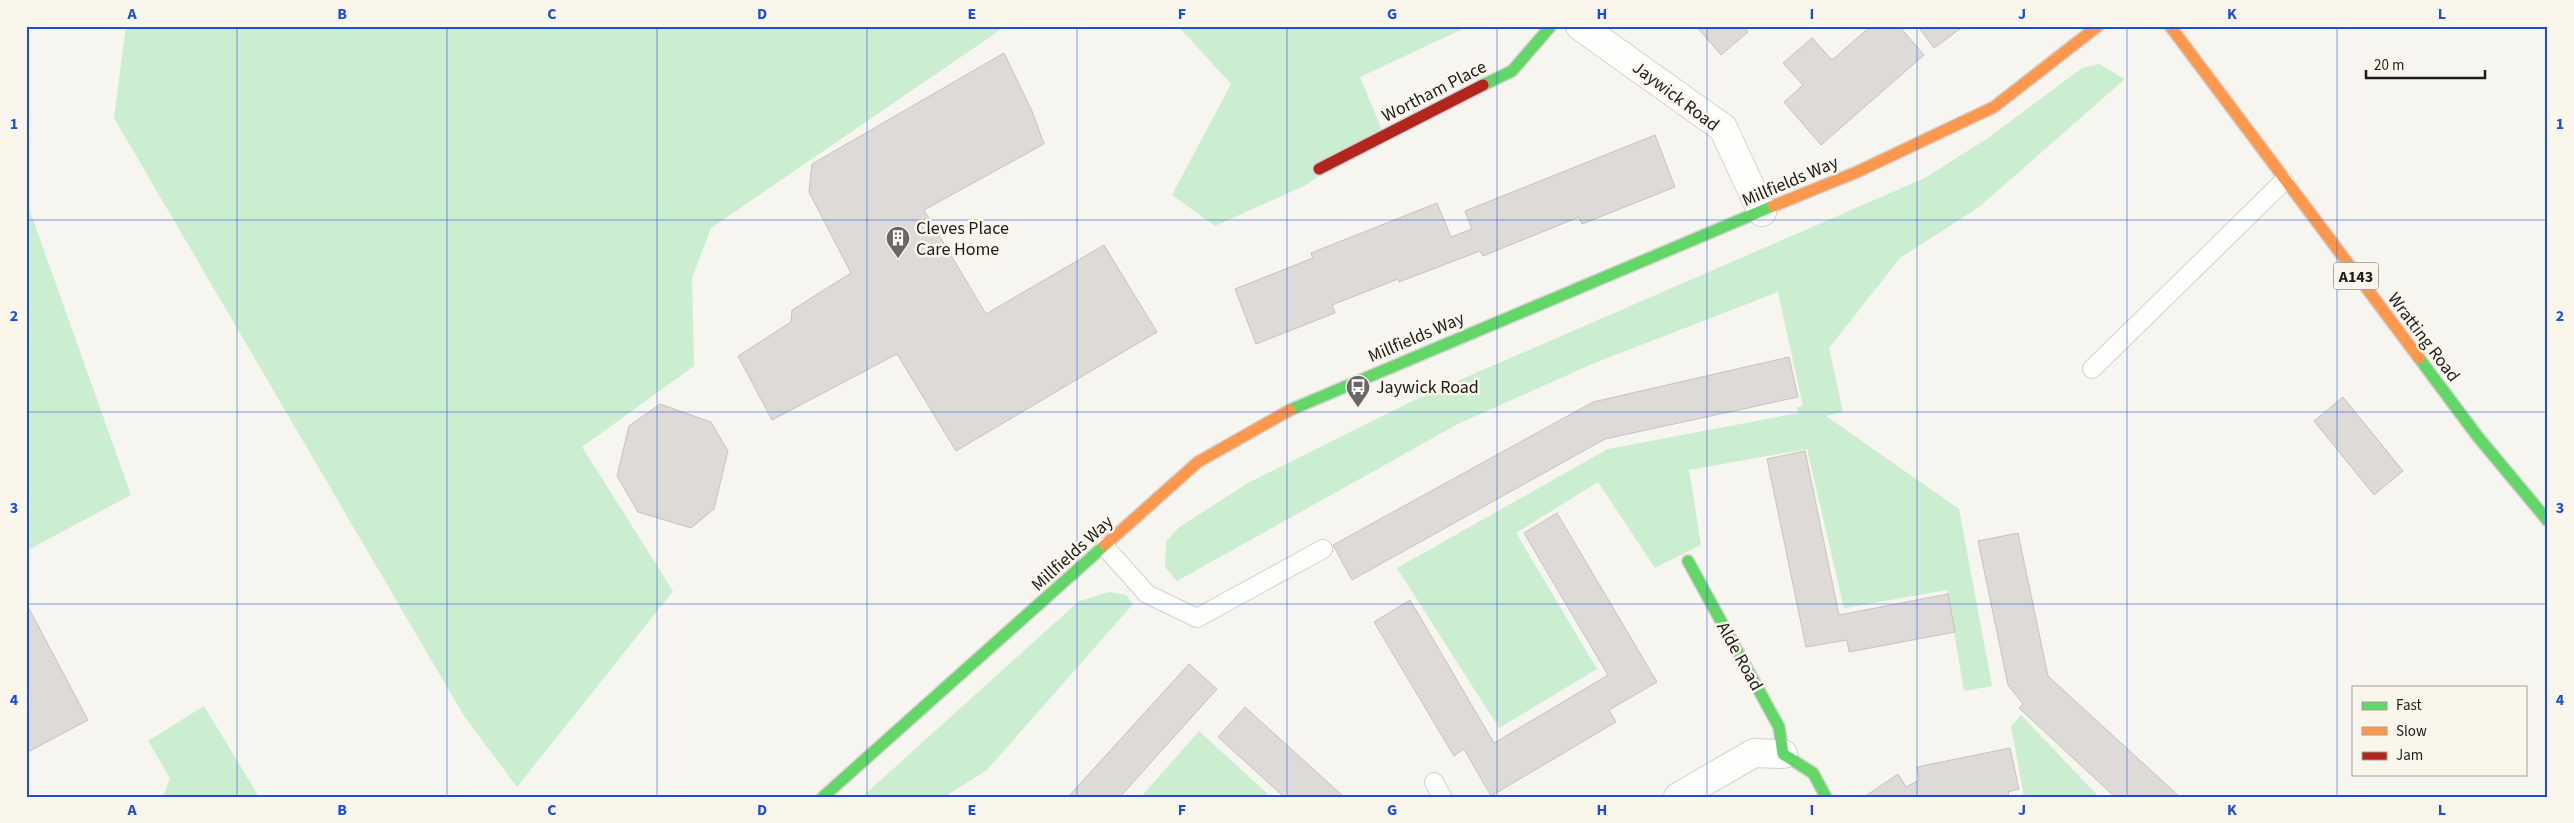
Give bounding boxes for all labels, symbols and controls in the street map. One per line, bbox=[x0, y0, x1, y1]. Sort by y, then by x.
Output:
text: A bbox=[126, 3, 137, 25]
text: B bbox=[337, 3, 347, 25]
text: C bbox=[547, 3, 557, 25]
text: D bbox=[757, 3, 767, 25]
text: E bbox=[968, 3, 976, 25]
text: F bbox=[1178, 3, 1186, 25]
text: G bbox=[1387, 3, 1397, 25]
text: H bbox=[1597, 3, 1607, 25]
text: I bbox=[1810, 3, 1814, 25]
text: J bbox=[2018, 3, 2026, 25]
text: K bbox=[2227, 3, 2237, 25]
text: L bbox=[2438, 3, 2446, 25]
scale bar bbox=[2366, 48, 2485, 80]
street label: Wortham Place bbox=[1378, 54, 1491, 129]
street label: Jaywick Road bbox=[1627, 55, 1724, 137]
text: 20 m bbox=[2374, 55, 2404, 76]
text: 1 bbox=[10, 113, 18, 135]
text: 1 bbox=[2556, 113, 2564, 135]
street label: Millfields Way bbox=[1738, 150, 1843, 213]
place label: Cleves Place Care Home bbox=[916, 216, 1009, 262]
building icon: Cleves Place Care Home bbox=[885, 225, 911, 259]
road number: A143 bbox=[2334, 262, 2378, 290]
street label: Wratting Road bbox=[2382, 287, 2466, 387]
text: 2 bbox=[10, 305, 18, 327]
text: 2 bbox=[2556, 305, 2564, 327]
street label: Millfields Way bbox=[1364, 306, 1469, 369]
bus stop icon: Jaywick Road bbox=[1345, 374, 1371, 408]
place label: Jaywick Road bbox=[1376, 375, 1479, 400]
text: 3 bbox=[10, 497, 18, 519]
text: 3 bbox=[2556, 497, 2564, 519]
street label: Millfields Way bbox=[1026, 509, 1119, 597]
street label: Alde Road bbox=[1710, 617, 1769, 695]
legend bbox=[2352, 686, 2526, 776]
text: 4 bbox=[10, 689, 19, 711]
text: 4 bbox=[2556, 689, 2565, 711]
text: Fast bbox=[2396, 695, 2422, 716]
text: Slow bbox=[2396, 721, 2427, 742]
text: Jam bbox=[2396, 745, 2423, 766]
text: A bbox=[126, 799, 137, 821]
text: B bbox=[337, 799, 347, 821]
text: C bbox=[547, 799, 557, 821]
text: D bbox=[757, 799, 767, 821]
text: E bbox=[968, 799, 976, 821]
text: F bbox=[1178, 799, 1186, 821]
text: G bbox=[1387, 799, 1397, 821]
text: H bbox=[1597, 799, 1607, 821]
text: I bbox=[1810, 799, 1814, 821]
text: J bbox=[2018, 799, 2026, 821]
text: K bbox=[2227, 799, 2237, 821]
text: L bbox=[2438, 799, 2446, 821]

